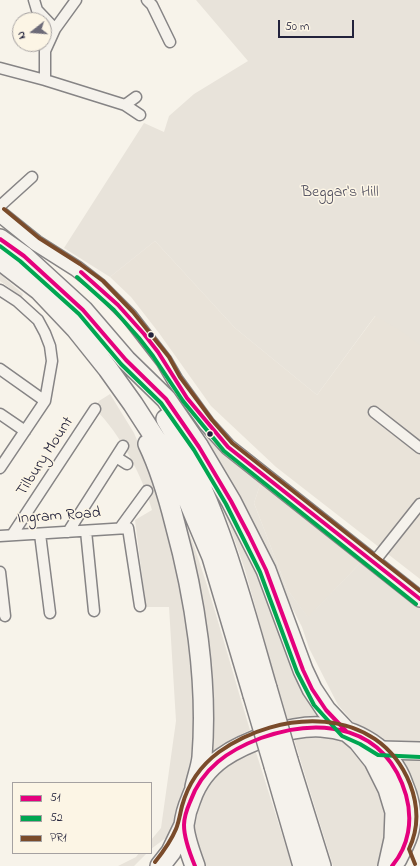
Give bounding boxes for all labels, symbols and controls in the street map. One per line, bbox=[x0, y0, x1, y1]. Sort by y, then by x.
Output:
north arrow bbox=[12, 12, 52, 52]
scale bar bbox=[280, 12, 356, 38]
text: 50 m bbox=[285, 18, 309, 36]
text: N bbox=[13, 29, 30, 41]
park label: Beggar's Hill bbox=[301, 183, 379, 203]
unlabelled marker bbox=[146, 330, 156, 340]
street label: Tilbury Mount bbox=[13, 414, 79, 500]
unlabelled marker bbox=[205, 429, 215, 439]
street label: Ingram Road bbox=[17, 505, 101, 529]
legend bbox=[12, 782, 152, 854]
text: 51 bbox=[50, 789, 61, 807]
text: 52 bbox=[50, 809, 63, 827]
text: PR1 bbox=[50, 829, 67, 847]

